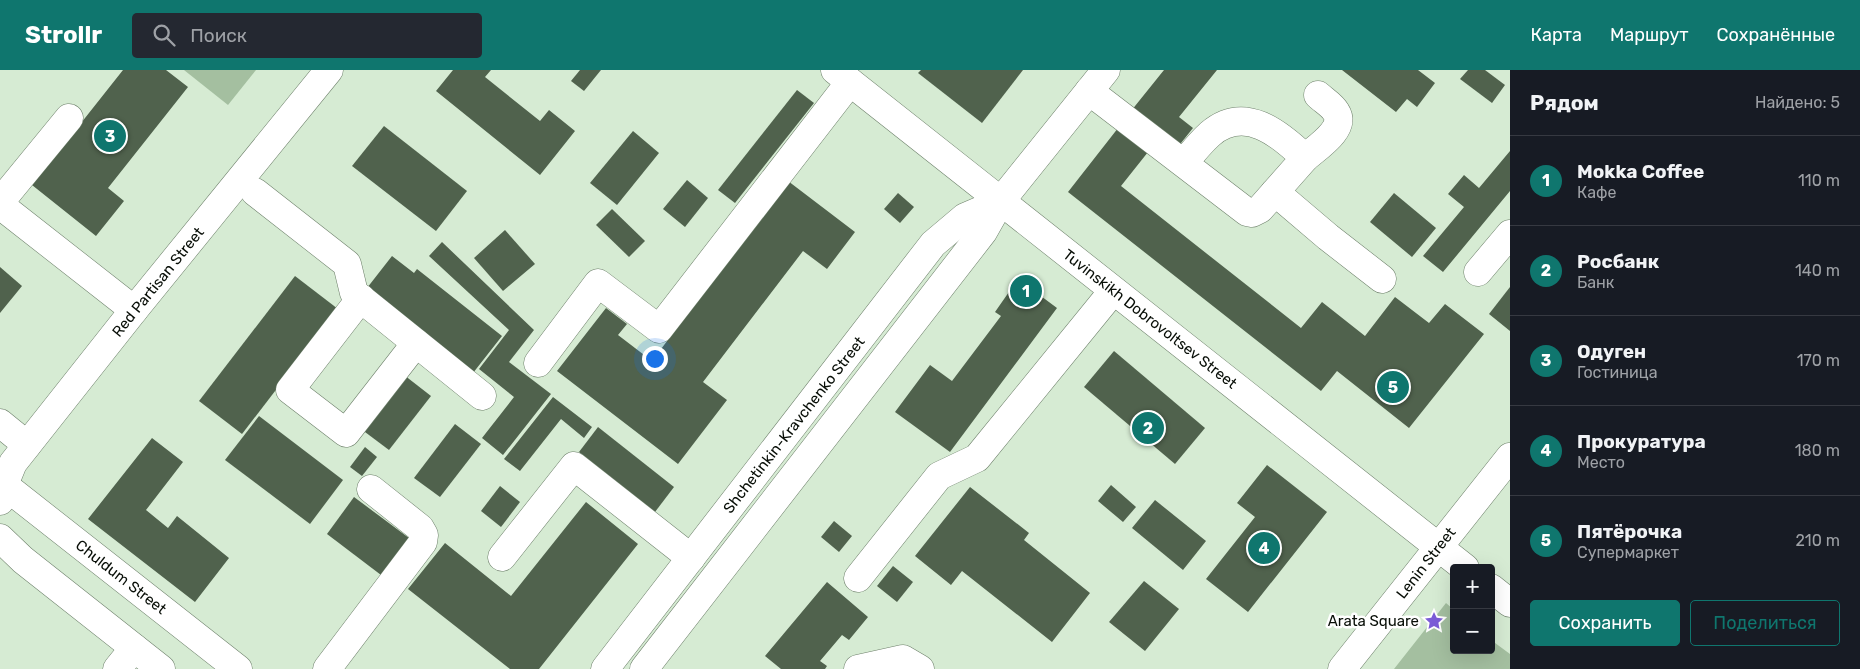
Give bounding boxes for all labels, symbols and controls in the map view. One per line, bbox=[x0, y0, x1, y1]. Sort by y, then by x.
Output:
search box bbox=[132, 13, 482, 58]
text: Strollr bbox=[25, 21, 102, 49]
icon: search bbox=[150, 21, 178, 49]
text: Поиск bbox=[190, 24, 247, 47]
text: Карта bbox=[1531, 24, 1582, 46]
text: Маршрут bbox=[1610, 24, 1689, 46]
text: Сохранённые bbox=[1717, 24, 1835, 46]
text: Рядом bbox=[1530, 90, 1599, 115]
text: Найдено: 5 bbox=[1755, 93, 1840, 112]
pin: 3 bbox=[94, 117, 126, 155]
text: Mokka Coffee bbox=[1577, 160, 1704, 183]
text: 1 bbox=[1542, 171, 1550, 190]
text: 110 m bbox=[1798, 171, 1840, 190]
text: Кафе bbox=[1577, 183, 1617, 202]
street label: Red Partisan Street bbox=[108, 223, 208, 340]
street label: Tuvinskikh Dobrovoltsev Street bbox=[1059, 245, 1241, 393]
text: Росбанк bbox=[1577, 250, 1659, 273]
text: 2 bbox=[1541, 261, 1551, 280]
text: 140 m bbox=[1795, 261, 1840, 280]
pin: 1 bbox=[1010, 272, 1042, 310]
text: Банк bbox=[1577, 273, 1614, 292]
street label: Shchetinkin-Kravchenko Street bbox=[719, 333, 869, 517]
text: Одуген bbox=[1577, 340, 1646, 363]
your location bbox=[642, 346, 668, 372]
text: 3 bbox=[1541, 351, 1551, 370]
text: 170 m bbox=[1797, 351, 1840, 370]
text: Гостиница bbox=[1577, 363, 1658, 382]
pin: 5 bbox=[1377, 368, 1409, 406]
pin: 2 bbox=[1132, 409, 1164, 447]
text: Прокуратура bbox=[1577, 430, 1706, 453]
text: 4 bbox=[1541, 441, 1551, 460]
text: 180 m bbox=[1795, 441, 1840, 460]
text: Место bbox=[1577, 453, 1625, 472]
text: Пятёрочка bbox=[1577, 520, 1682, 543]
street label: Lenin Street bbox=[1393, 524, 1460, 602]
pin: 4 bbox=[1248, 529, 1280, 567]
text: 5 bbox=[1541, 531, 1551, 550]
text: 210 m bbox=[1795, 531, 1840, 550]
street label: Chuldum Street bbox=[72, 536, 170, 618]
text: Супермаркет bbox=[1577, 543, 1679, 562]
map controls bbox=[1450, 564, 1495, 654]
button: + bbox=[1450, 564, 1495, 609]
button: Сохранить bbox=[1530, 600, 1680, 646]
button: Поделиться bbox=[1690, 600, 1840, 646]
button: − bbox=[1450, 609, 1495, 654]
place icon: Arata Square bbox=[1423, 610, 1445, 632]
place label: Arata Square bbox=[1328, 612, 1419, 630]

